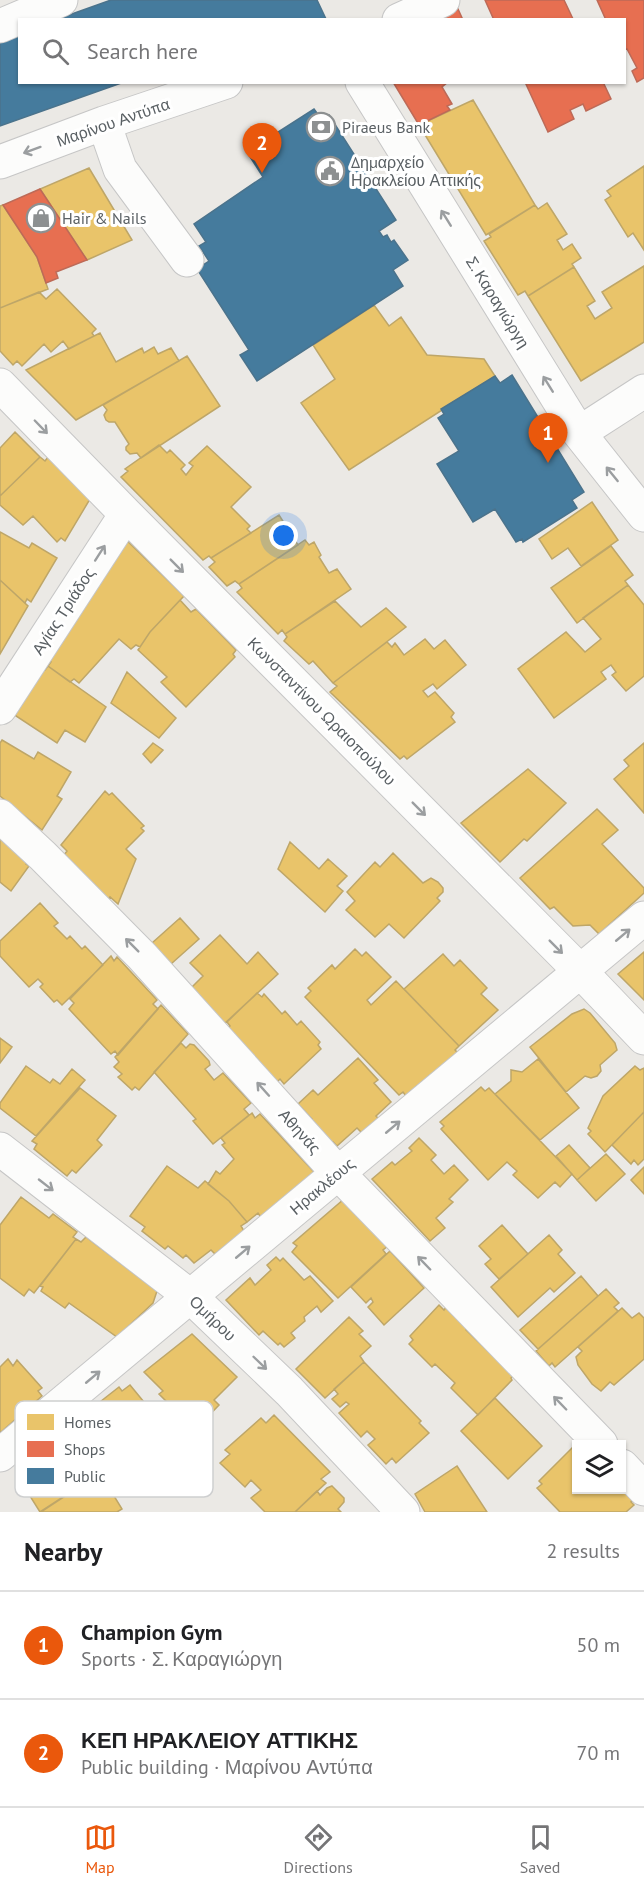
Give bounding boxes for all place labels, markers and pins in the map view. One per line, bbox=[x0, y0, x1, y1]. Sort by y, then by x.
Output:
bank icon: Piraeus Bank bbox=[305, 111, 337, 143]
place label: Piraeus Bank bbox=[342, 117, 430, 137]
pin: 2 bbox=[242, 124, 282, 173]
place label: Δημαρχείο Ηρακλείου Αττικής bbox=[351, 152, 481, 190]
public building icon: Δημαρχείο Ηρακλείου Αττικής bbox=[314, 155, 346, 187]
shop icon: Hair & Nails bbox=[25, 202, 57, 234]
place label: Hair & Nails bbox=[62, 208, 147, 228]
pin: 1 bbox=[528, 414, 568, 463]

